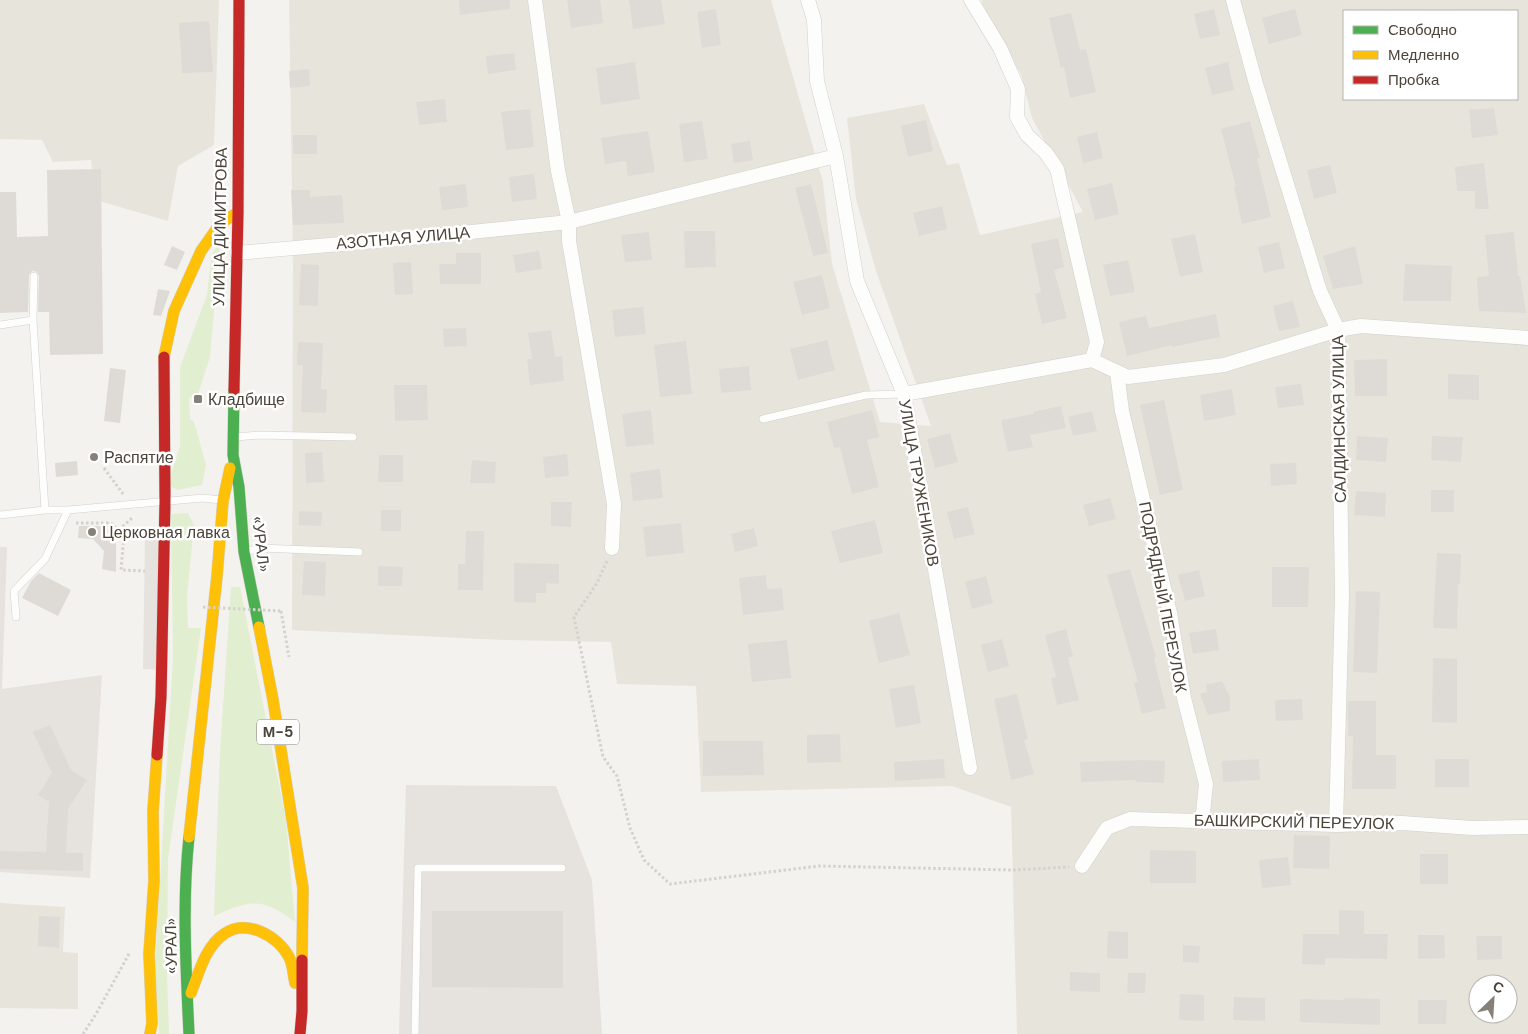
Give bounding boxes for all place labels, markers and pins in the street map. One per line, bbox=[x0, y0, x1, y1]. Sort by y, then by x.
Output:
place label: Кладбище bbox=[208, 389, 285, 410]
marker: Кладбище bbox=[192, 393, 204, 405]
place label: Распятие bbox=[104, 447, 174, 468]
marker: Распятие bbox=[88, 451, 100, 463]
place label: Церковная лавка bbox=[102, 522, 230, 543]
marker: Церковная лавка bbox=[86, 526, 98, 538]

